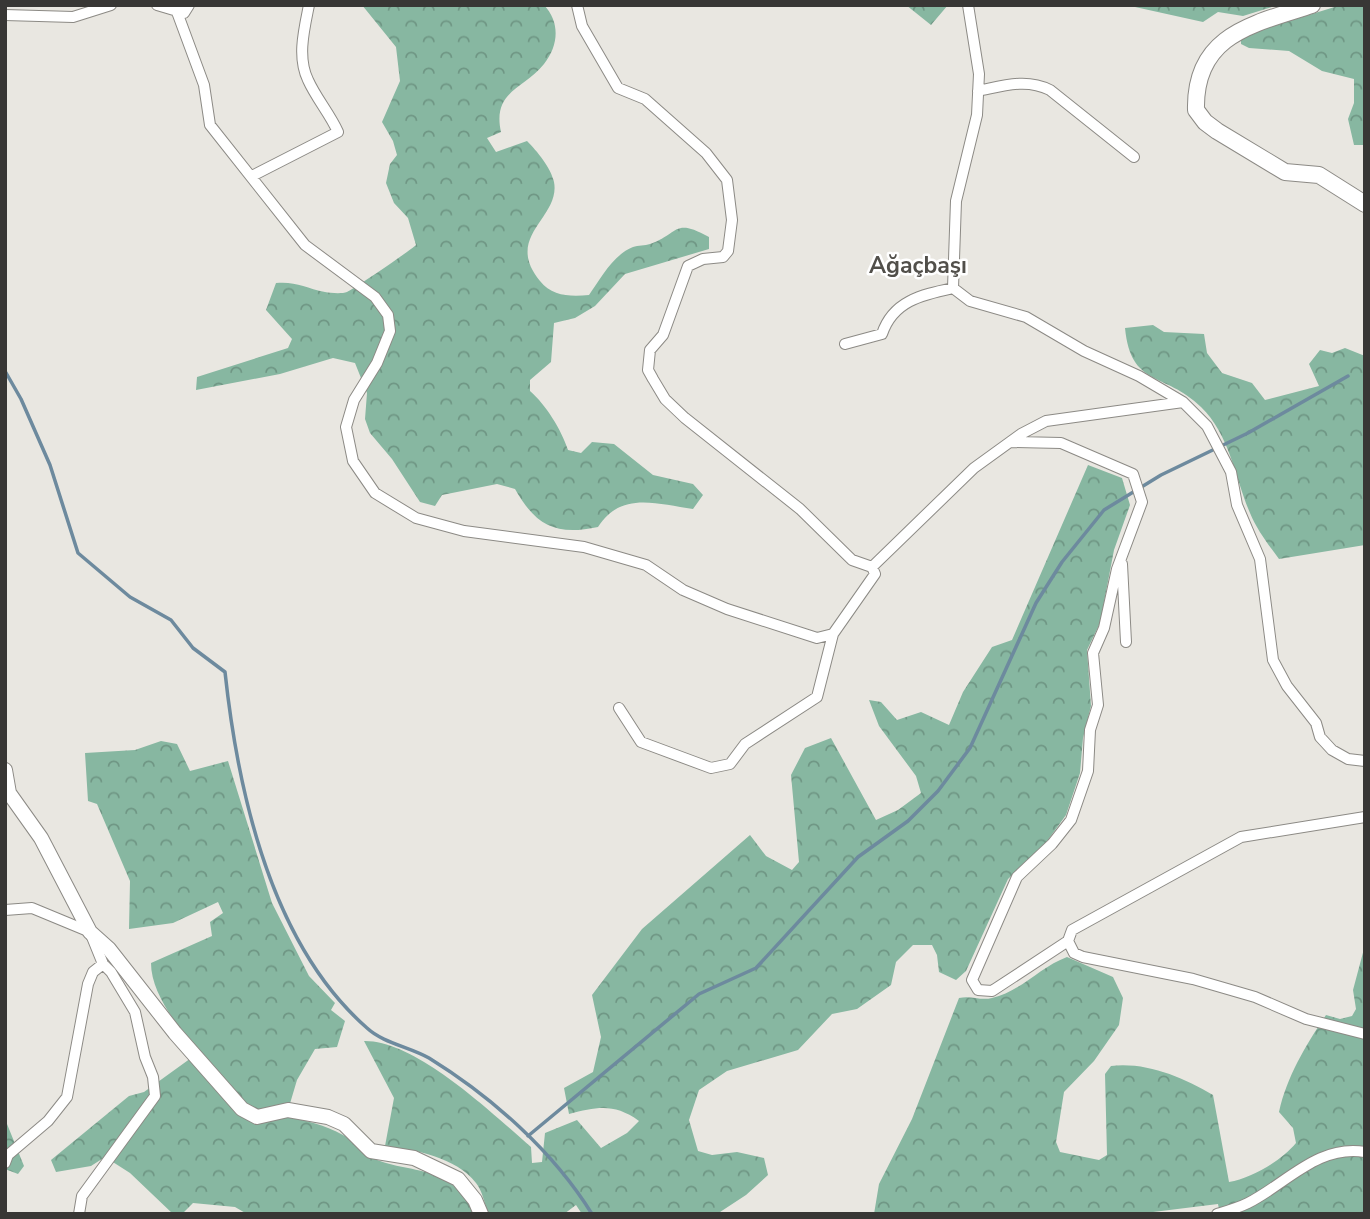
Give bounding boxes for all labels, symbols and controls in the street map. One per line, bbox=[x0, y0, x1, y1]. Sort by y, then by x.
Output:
district label: Ağaçbaşı bbox=[869, 250, 967, 281]

